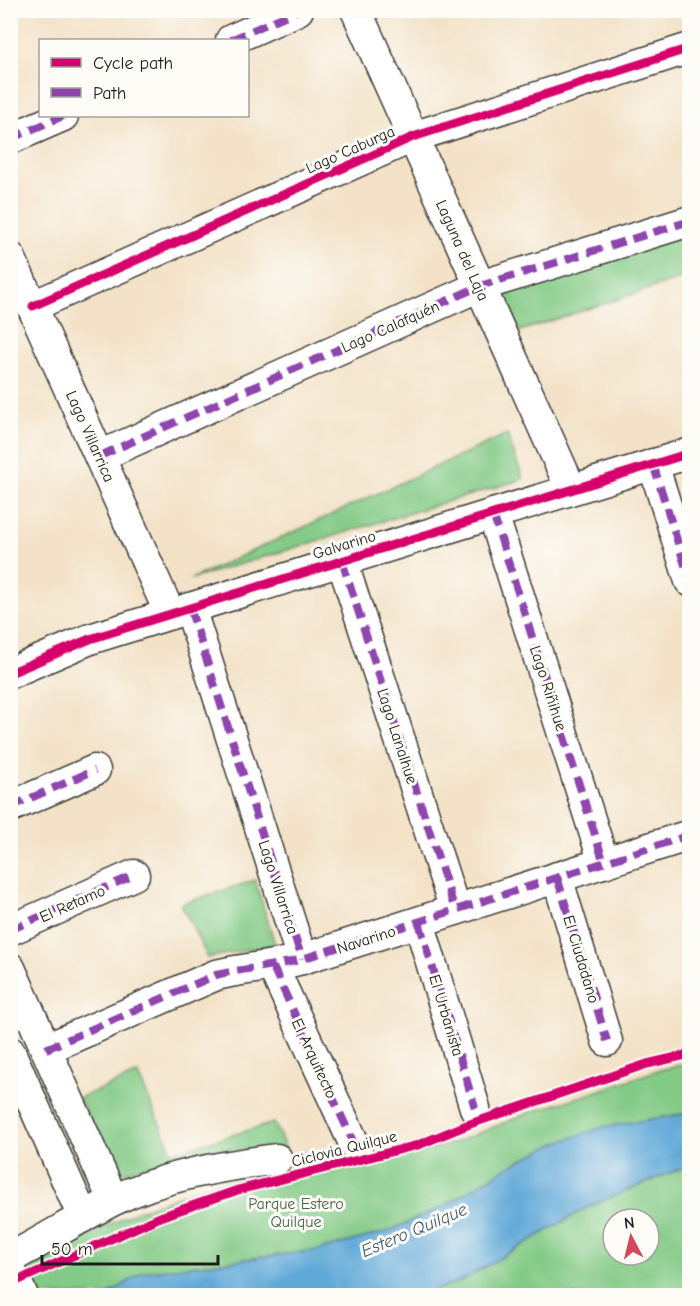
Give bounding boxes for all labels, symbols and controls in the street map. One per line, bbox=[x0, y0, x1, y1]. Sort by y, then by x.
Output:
legend bbox=[39, 39, 249, 117]
text: Cycle path bbox=[93, 53, 173, 74]
text: Path bbox=[93, 83, 126, 104]
street label: Lago Caburga bbox=[303, 122, 398, 178]
street label: Laguna del Laja bbox=[432, 197, 492, 304]
street label: Lago Calafquén bbox=[339, 297, 442, 357]
street label: Lago Villarrica bbox=[62, 388, 118, 485]
street label: Galvarino bbox=[311, 527, 378, 563]
street label: Lago Riñihue bbox=[526, 643, 570, 733]
street label: Lago Lanalhue bbox=[373, 686, 421, 786]
street label: Lago Villarrica bbox=[254, 838, 302, 937]
street label: El Retamo bbox=[37, 881, 108, 926]
street label: El Ciudadano bbox=[559, 913, 603, 1005]
street label: Navarino bbox=[335, 922, 398, 958]
street label: El Urbanista bbox=[425, 972, 467, 1058]
street label: El Arquitecto bbox=[288, 1015, 340, 1101]
street label: Ciclovia Quilque bbox=[290, 1127, 399, 1171]
park label: Parque Estero Quilque bbox=[248, 1195, 344, 1231]
water label: Estero Quilque bbox=[358, 1199, 470, 1262]
north arrow bbox=[601, 1207, 661, 1267]
text: N bbox=[623, 1214, 636, 1233]
scale bar bbox=[42, 1228, 218, 1266]
text: 50 m bbox=[51, 1239, 93, 1260]

